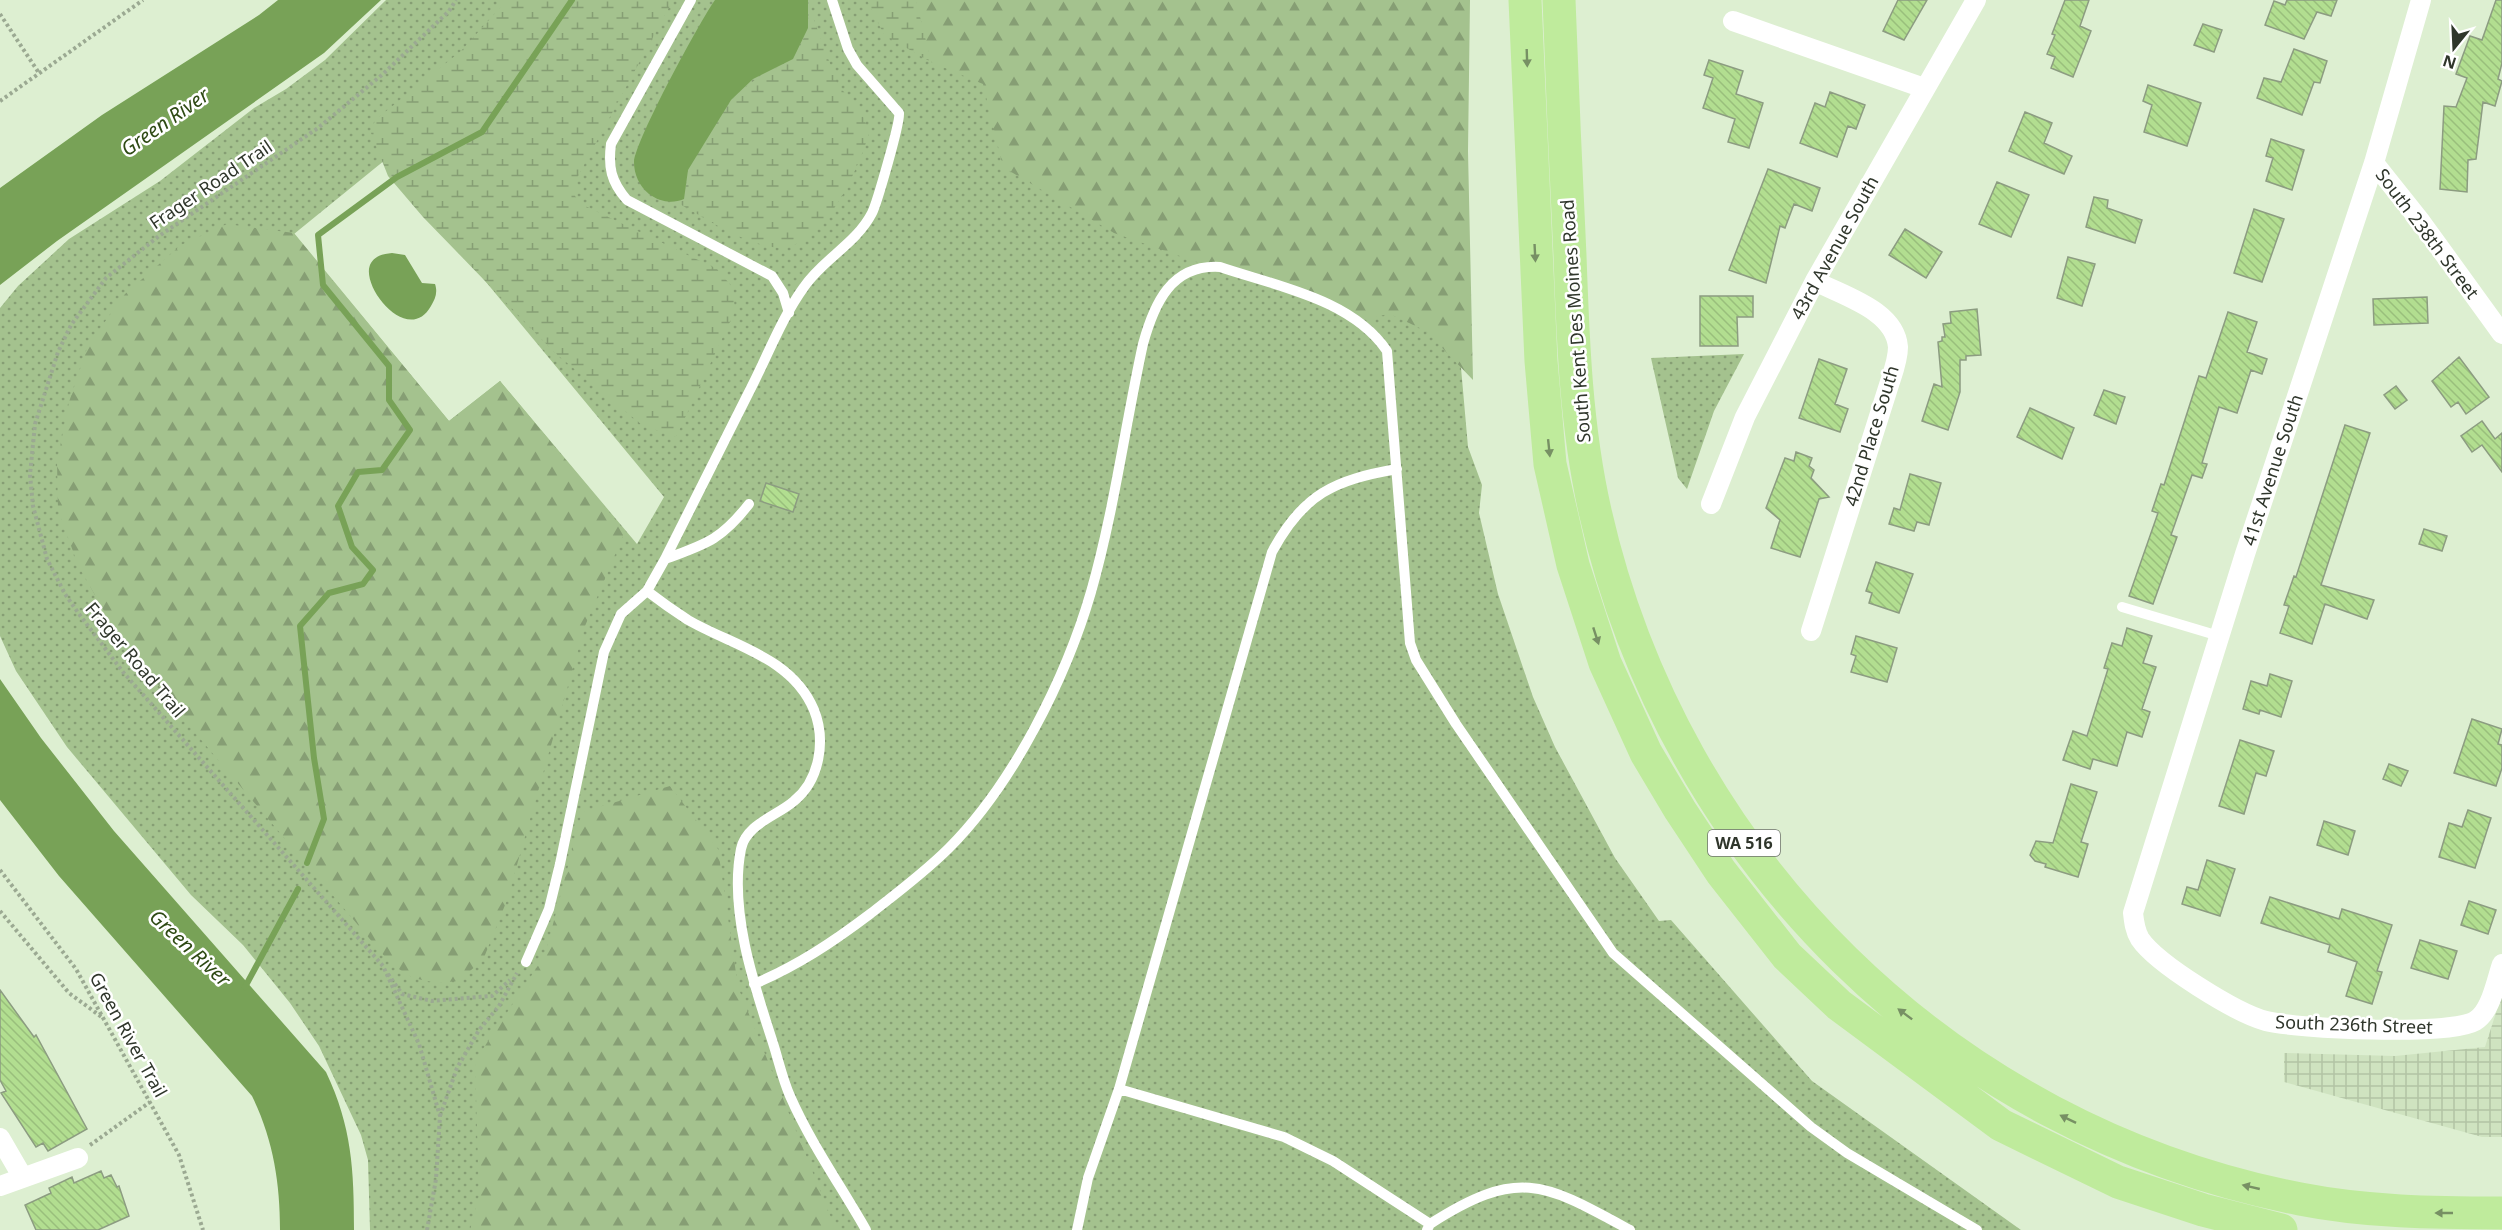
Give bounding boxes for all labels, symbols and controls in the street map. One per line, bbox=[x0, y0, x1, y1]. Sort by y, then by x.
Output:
north arrow bbox=[2424, 18, 2484, 78]
one-way arrow bbox=[1522, 49, 1531, 68]
text: N bbox=[2440, 50, 2459, 75]
water label: Green River bbox=[115, 81, 215, 162]
street label: Frager Road Trail bbox=[144, 134, 277, 234]
street label: South 238th Street bbox=[2371, 163, 2485, 304]
street label: 43rd Avenue South bbox=[1785, 171, 1884, 324]
street label: South Kent Des Moines Road bbox=[1555, 198, 1595, 444]
one-way arrow bbox=[1531, 244, 1540, 263]
street label: 42nd Place South bbox=[1838, 362, 1904, 509]
street label: 41st Avenue South bbox=[2236, 391, 2308, 548]
one-way arrow bbox=[1544, 438, 1554, 457]
street label: Frager Road Trail bbox=[80, 597, 191, 722]
one-way arrow bbox=[1592, 627, 1601, 645]
road number: WA 516 bbox=[1708, 830, 1780, 856]
water label: Green River bbox=[144, 903, 238, 993]
street label: Green River Trail bbox=[85, 968, 173, 1101]
one-way arrow bbox=[1898, 1008, 1913, 1020]
street label: South 236th Street bbox=[2275, 1009, 2434, 1039]
one-way arrow bbox=[2060, 1115, 2077, 1124]
one-way arrow bbox=[2242, 1182, 2260, 1192]
one-way arrow bbox=[2434, 1208, 2453, 1218]

